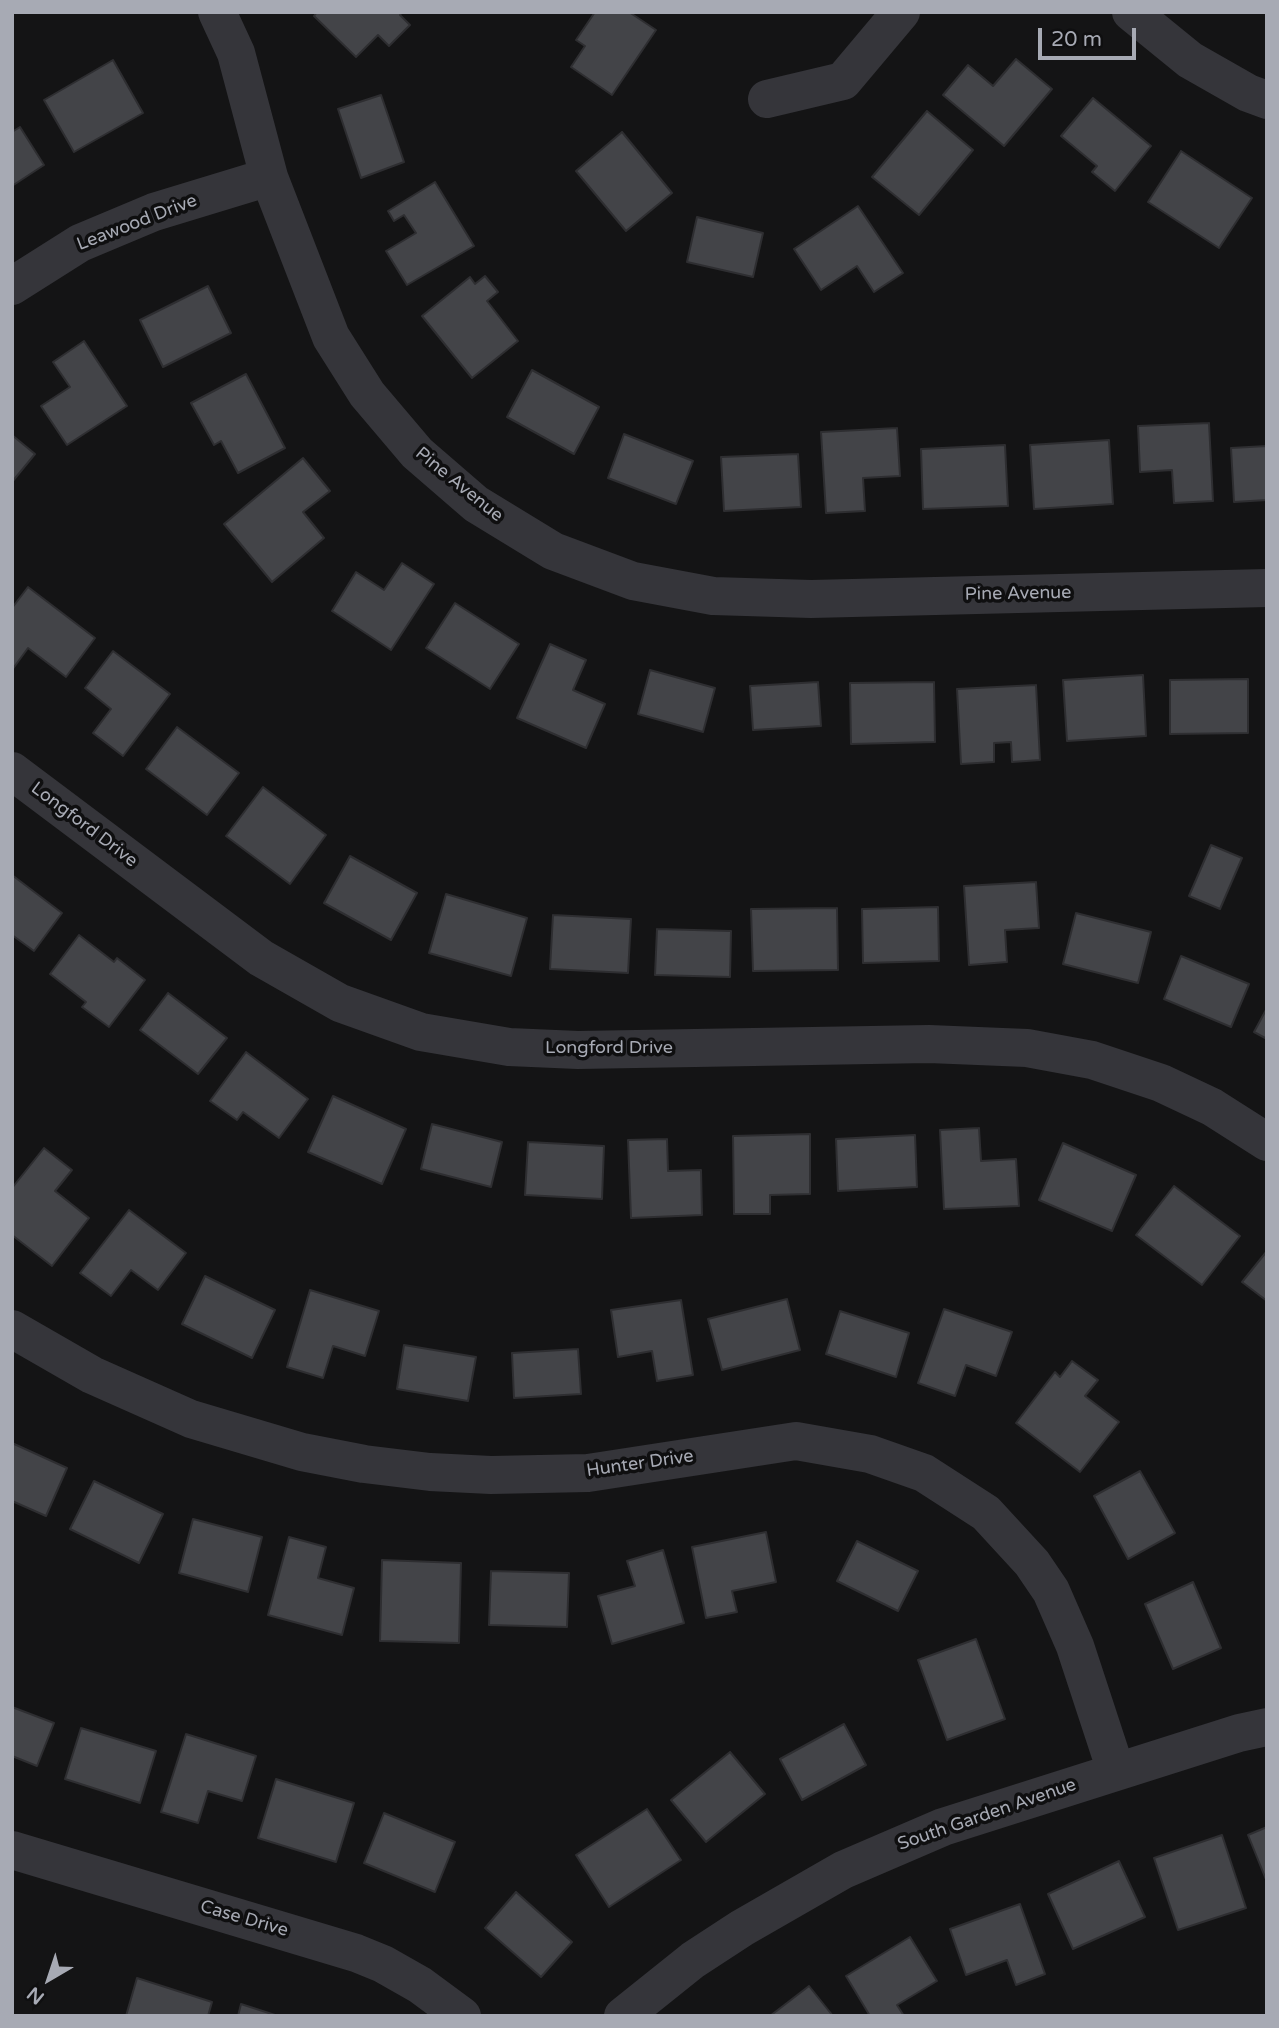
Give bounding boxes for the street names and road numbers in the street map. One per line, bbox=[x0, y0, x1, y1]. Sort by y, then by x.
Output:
street label: Leawood Drive bbox=[74, 190, 200, 256]
street label: Pine Avenue bbox=[411, 443, 507, 527]
street label: Pine Avenue bbox=[964, 582, 1072, 606]
street label: Longford Drive bbox=[26, 778, 142, 872]
street label: Longford Drive bbox=[545, 1037, 673, 1059]
street label: Hunter Drive bbox=[585, 1446, 695, 1482]
street label: South Garden Avenue bbox=[895, 1774, 1079, 1856]
street label: Case Drive bbox=[198, 1896, 290, 1942]

